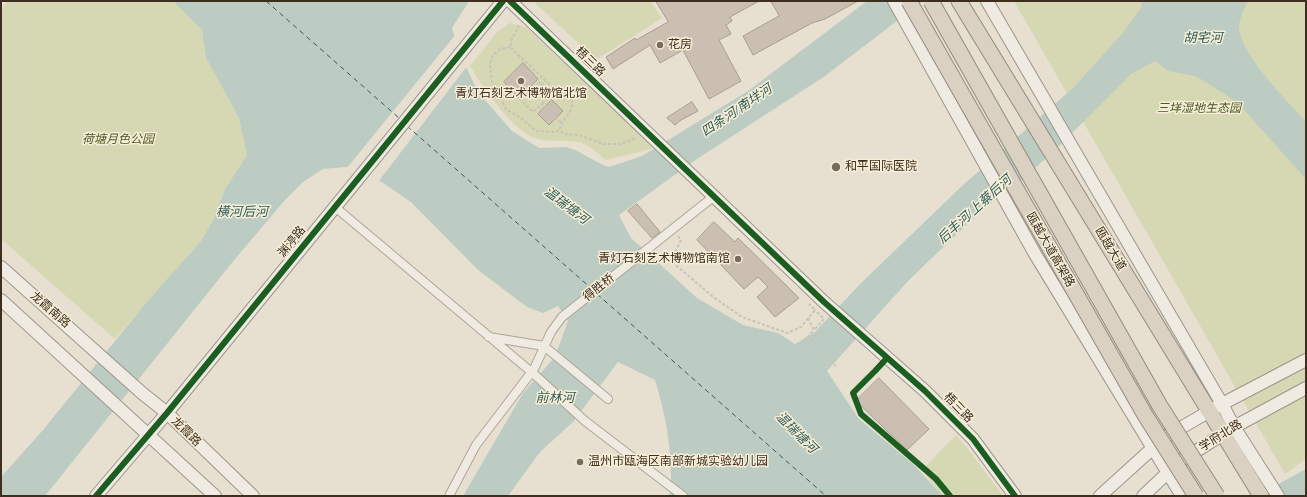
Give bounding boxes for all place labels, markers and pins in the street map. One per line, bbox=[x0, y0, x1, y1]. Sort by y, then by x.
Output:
place label: 花房 bbox=[668, 38, 692, 52]
marker: 花房 bbox=[655, 40, 665, 50]
marker: 青灯石刻艺术博物馆北馆 bbox=[516, 76, 526, 86]
place label: 青灯石刻艺术博物馆北馆 bbox=[455, 87, 587, 101]
place label: 和平国际医院 bbox=[845, 160, 917, 174]
marker: 和平国际医院 bbox=[830, 161, 842, 173]
place label: 青灯石刻艺术博物馆南馆 bbox=[598, 252, 730, 266]
marker: 青灯石刻艺术博物馆南馆 bbox=[733, 254, 743, 264]
place label: 温州市瓯海区南部新城实验幼儿园 bbox=[588, 455, 768, 469]
marker: 温州市瓯海区南部新城实验幼儿园 bbox=[575, 457, 585, 467]

